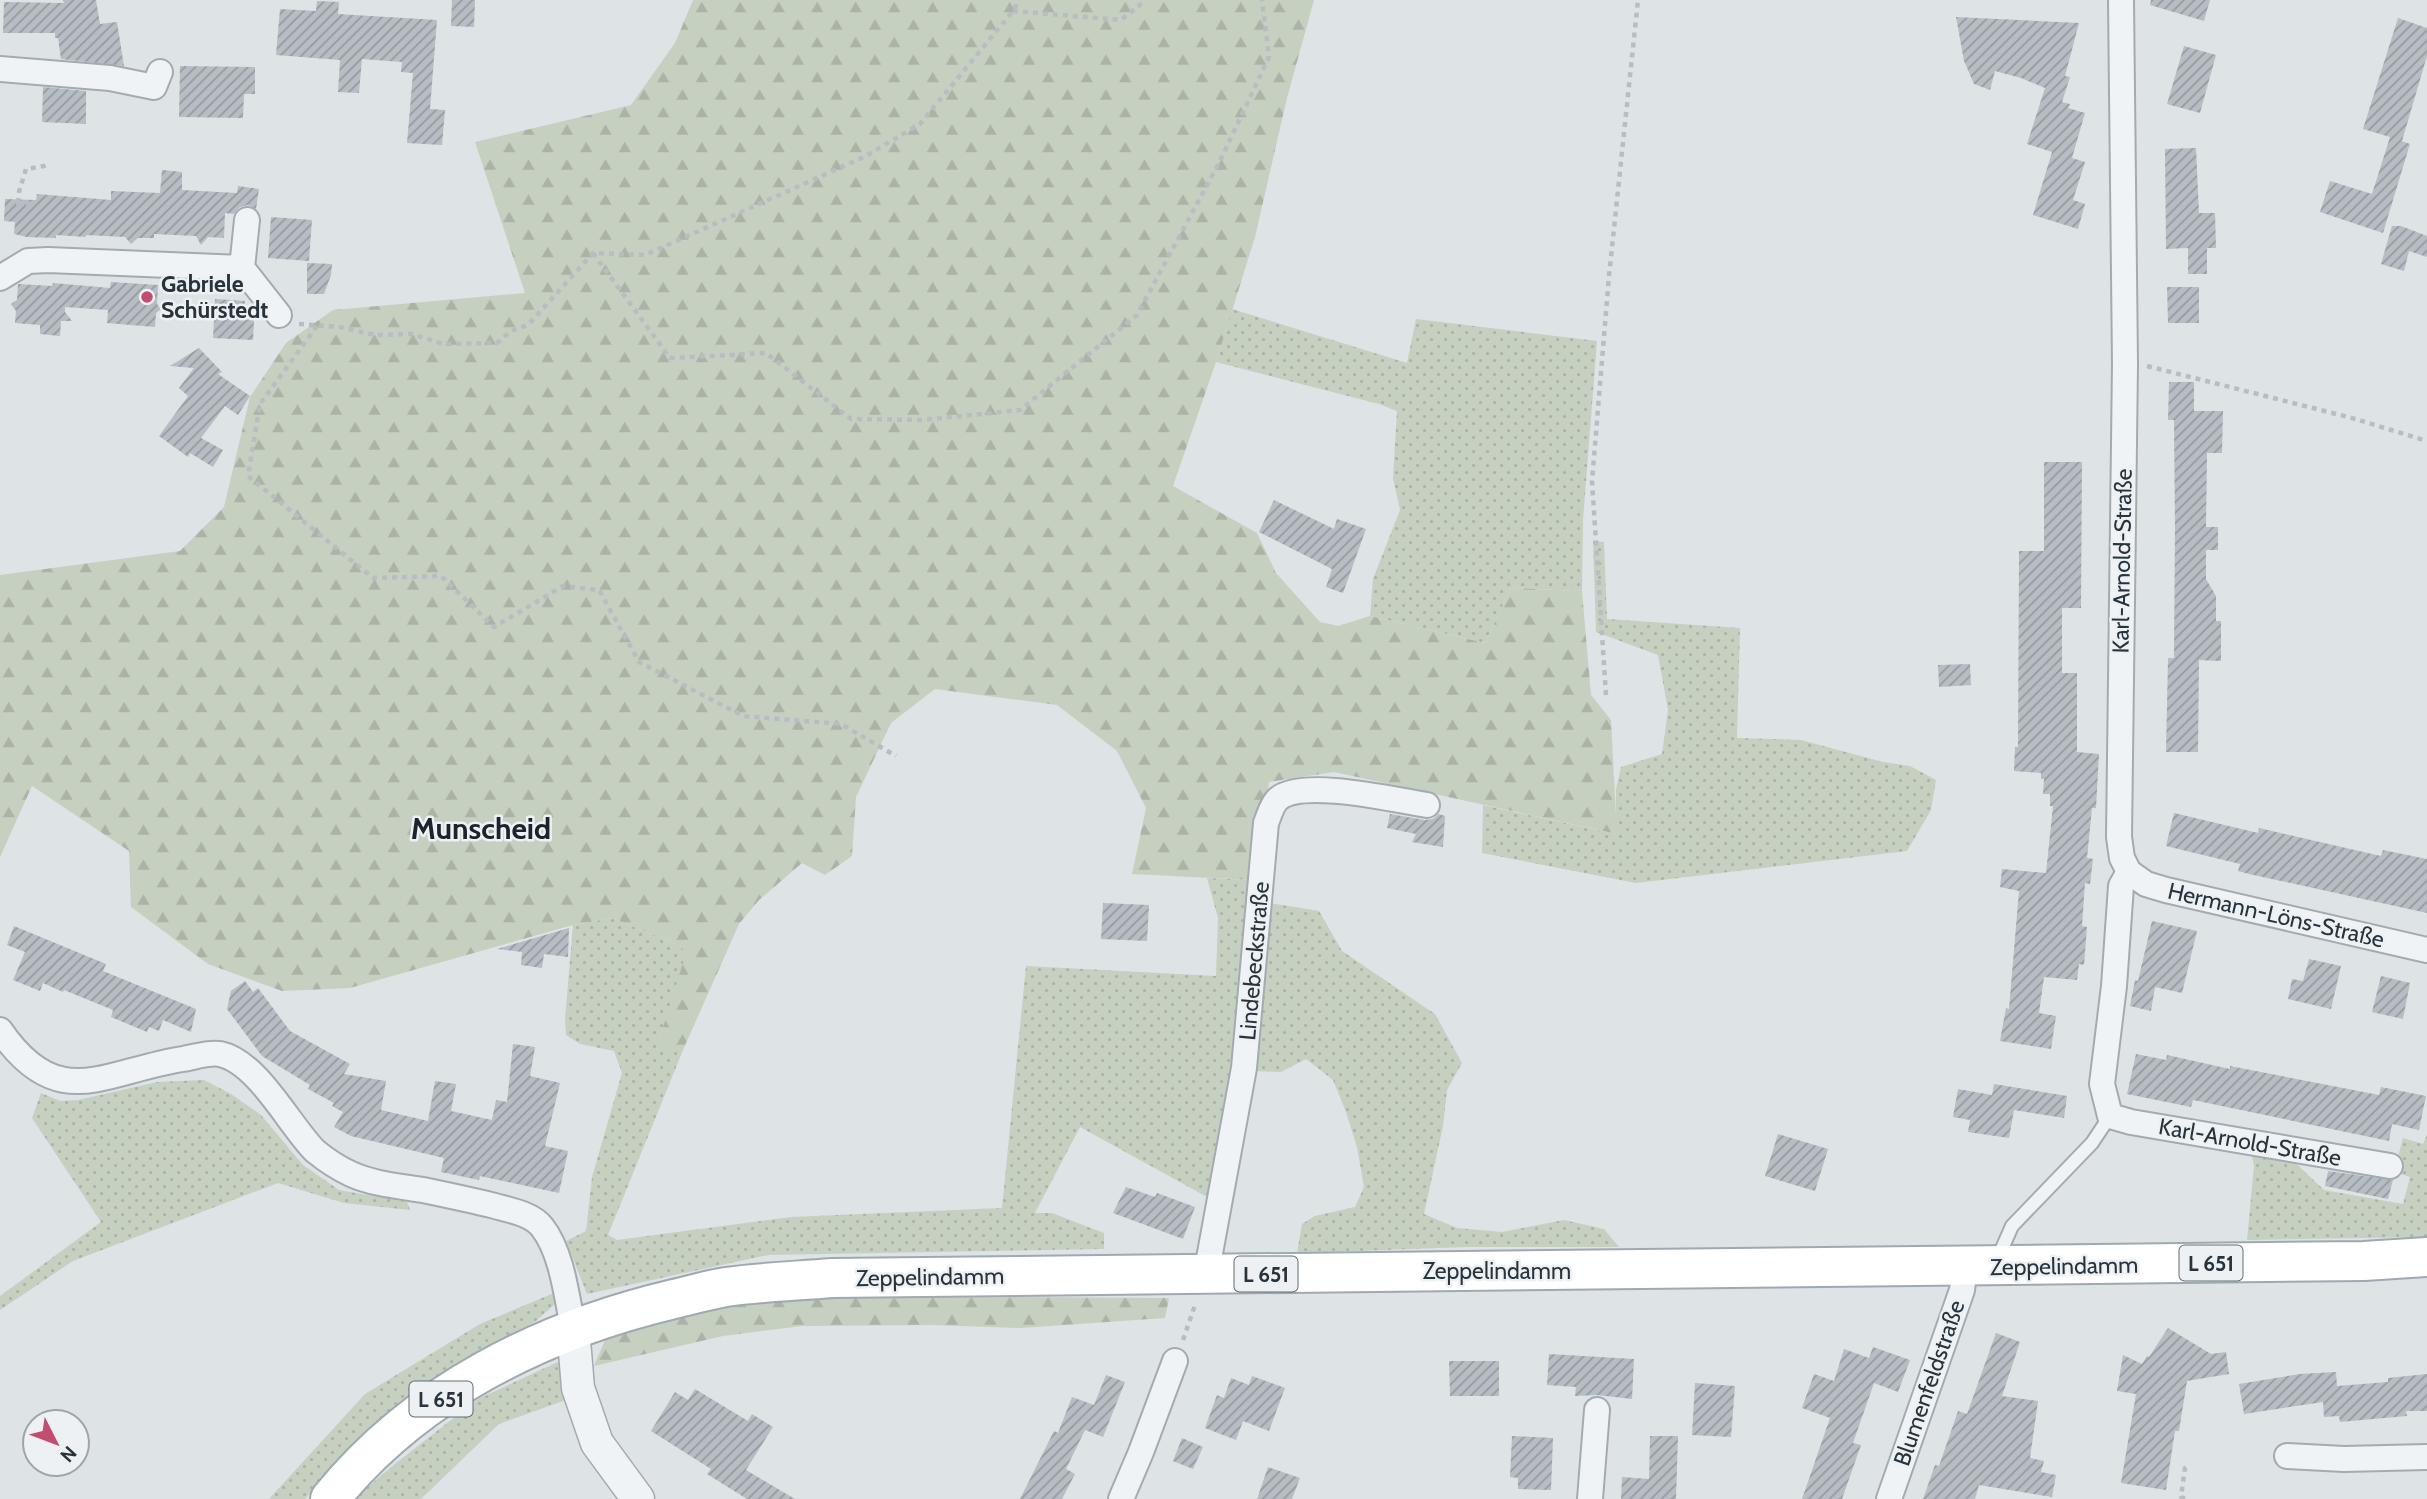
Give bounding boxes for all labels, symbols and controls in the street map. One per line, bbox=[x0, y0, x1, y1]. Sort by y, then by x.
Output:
place label: Gabriele Schürstedt bbox=[161, 270, 268, 324]
marker: Gabriele Schürstedt bbox=[139, 289, 155, 305]
street label: Karl-Arnold-Straße bbox=[2106, 468, 2138, 654]
district label: Munscheid bbox=[411, 810, 551, 847]
street label: Hermann-Löns-Straße bbox=[2165, 876, 2387, 954]
street label: Lindebeckstraße bbox=[1233, 880, 1275, 1042]
street label: Karl-Arnold-Straße bbox=[2157, 1112, 2344, 1172]
road number: L 651 bbox=[2180, 1246, 2242, 1280]
street label: Zeppelindamm bbox=[1990, 1251, 2138, 1281]
road number: L 651 bbox=[1234, 1256, 1298, 1292]
street label: Zeppelindamm bbox=[1423, 1257, 1571, 1285]
street label: Zeppelindamm bbox=[856, 1262, 1004, 1292]
street label: Blumenfeldstraße bbox=[1888, 1296, 1971, 1470]
road number: L 651 bbox=[410, 1382, 472, 1416]
north arrow bbox=[21, 1408, 91, 1478]
text: N bbox=[55, 1441, 81, 1467]

